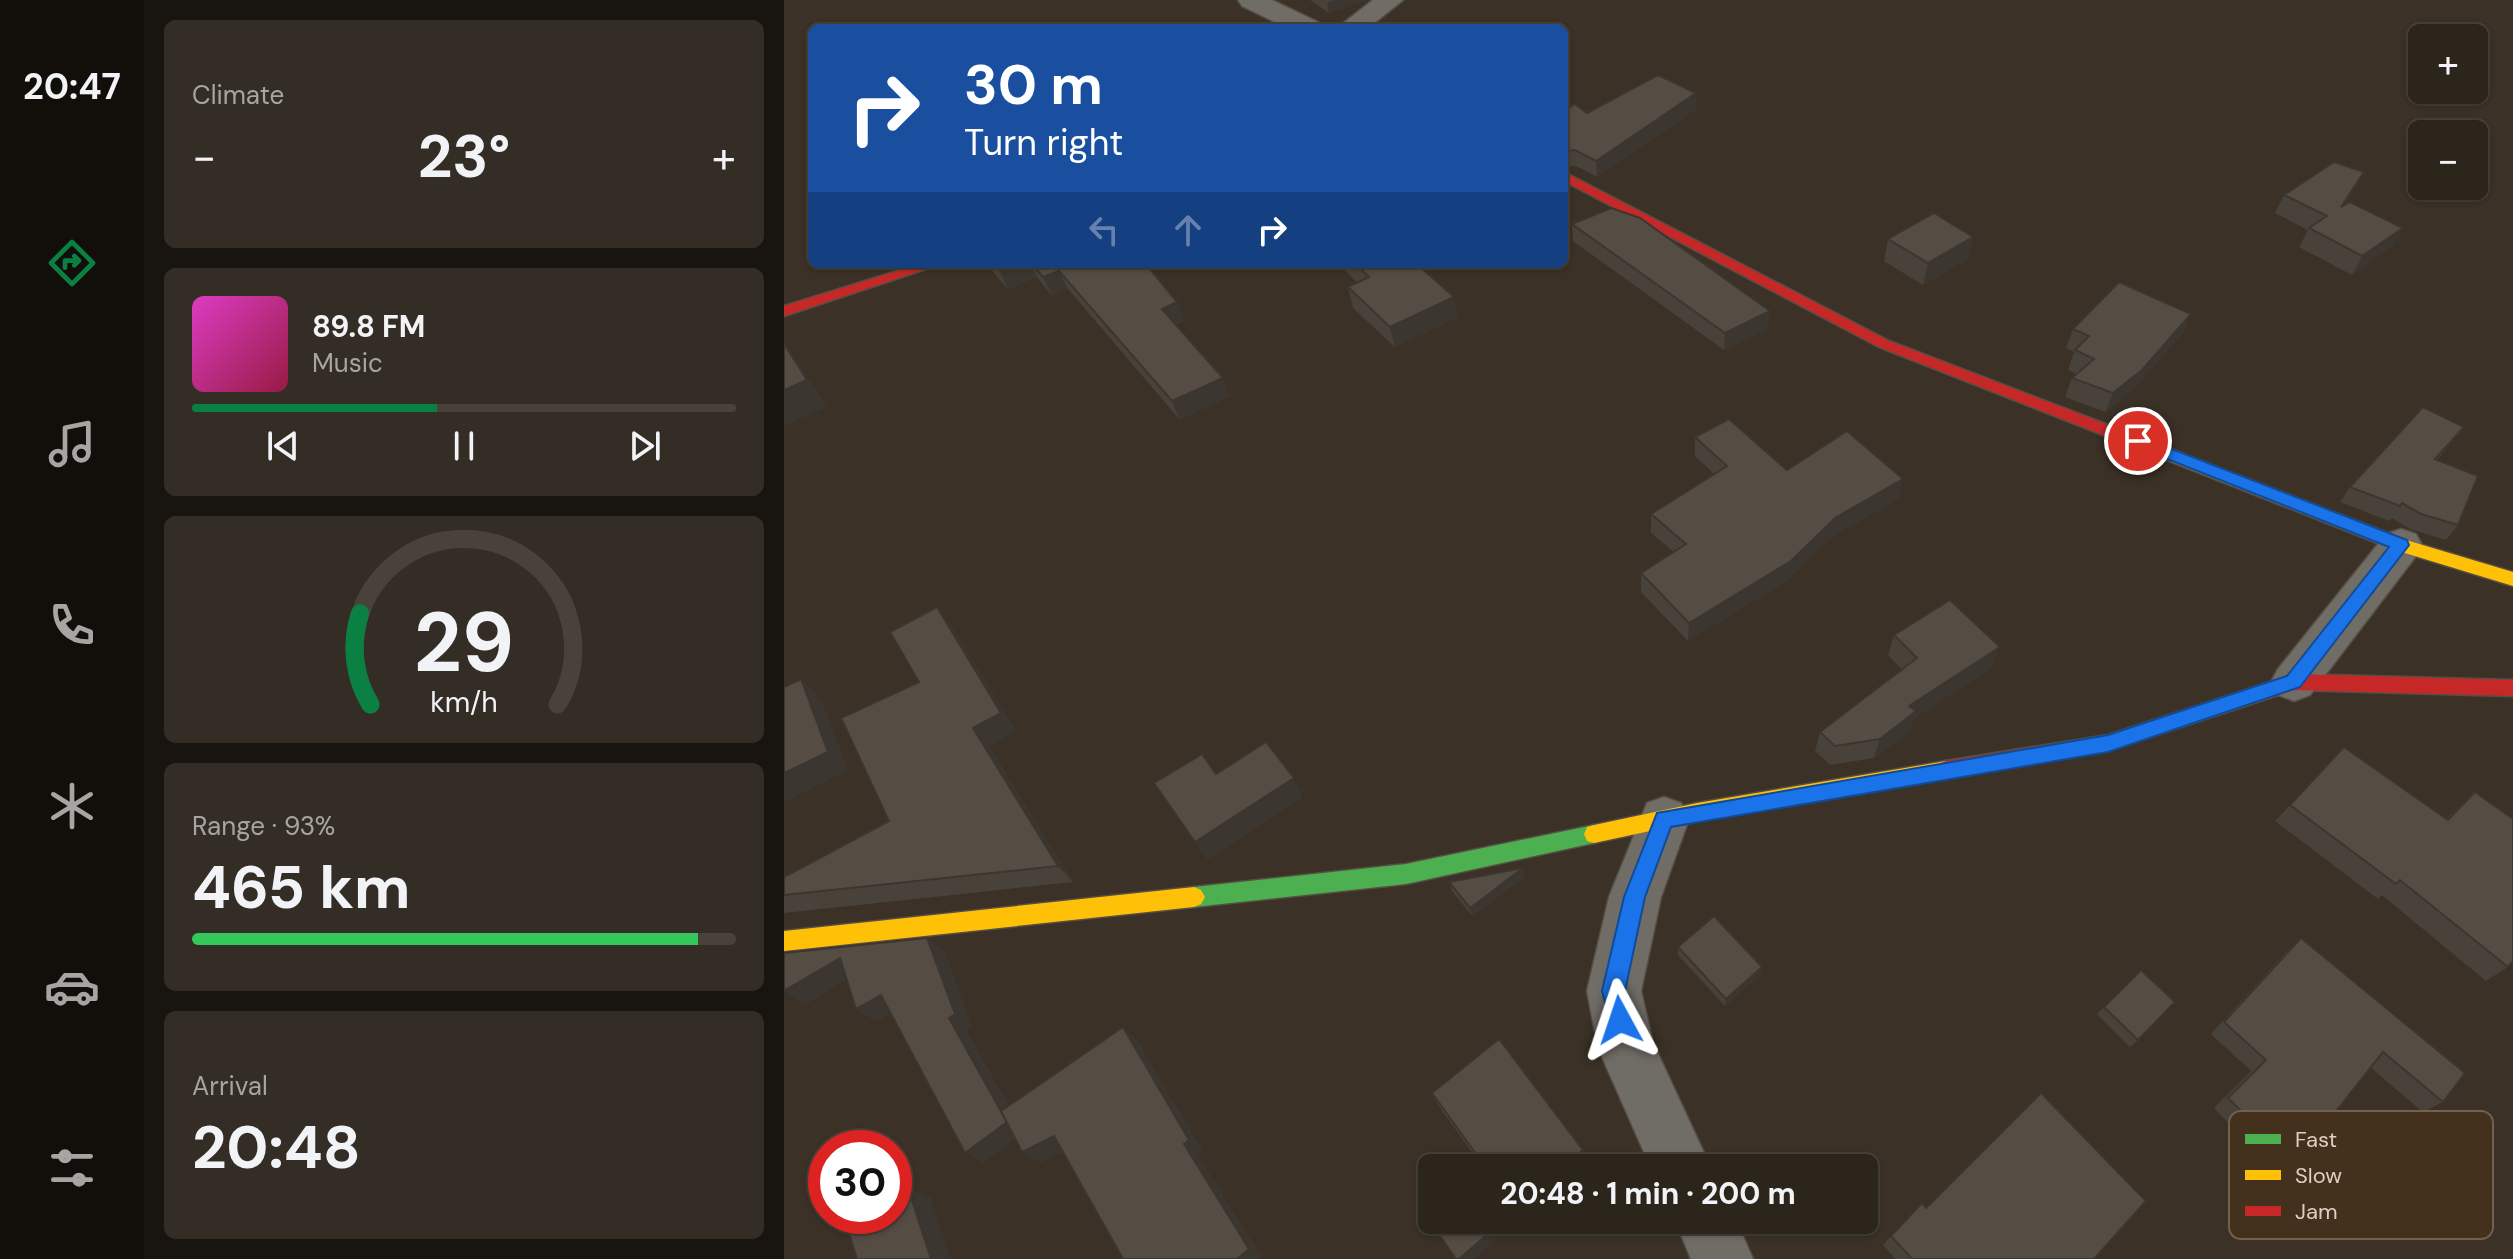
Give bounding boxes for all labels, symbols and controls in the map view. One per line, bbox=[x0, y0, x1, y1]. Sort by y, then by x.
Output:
map controls bbox=[2408, 24, 2488, 200]
button: + bbox=[2408, 24, 2488, 104]
text: 30 m bbox=[964, 48, 1103, 121]
icon: right bbox=[832, 56, 936, 160]
text: 20:47 bbox=[23, 63, 121, 110]
text: Climate bbox=[192, 78, 284, 112]
text: 23° bbox=[418, 117, 510, 196]
text: Turn right bbox=[964, 119, 1123, 166]
button: − bbox=[2408, 120, 2488, 200]
text: − bbox=[192, 128, 216, 186]
text: + bbox=[712, 128, 736, 186]
icon: left bbox=[1082, 208, 1126, 252]
icon: ahead bbox=[1166, 208, 1210, 252]
icon: right bbox=[1250, 208, 1294, 252]
icon: directions bbox=[44, 235, 100, 291]
text: 89.8 FM bbox=[312, 307, 425, 346]
text: Music bbox=[312, 346, 383, 380]
pin bbox=[2104, 407, 2172, 475]
icon: music bbox=[44, 416, 100, 472]
icon: arrive bbox=[2116, 419, 2160, 463]
icon: previous bbox=[261, 424, 305, 468]
icon: pause bbox=[442, 424, 486, 468]
icon: next bbox=[623, 424, 667, 468]
text: 29 bbox=[414, 588, 514, 697]
icon: phone bbox=[44, 597, 100, 653]
text: km/h bbox=[430, 685, 498, 722]
icon: climate bbox=[44, 778, 100, 834]
text: Range · 93% bbox=[192, 809, 335, 843]
text: 465 km bbox=[192, 848, 410, 927]
icon: car bbox=[44, 959, 100, 1015]
position arrow bbox=[1578, 978, 1662, 1062]
text: Arrival bbox=[192, 1069, 268, 1103]
text: 20:48 bbox=[192, 1108, 361, 1187]
legend bbox=[2229, 1111, 2493, 1239]
text: Fast bbox=[2295, 1125, 2337, 1154]
speed limit sign: 30 bbox=[808, 1130, 912, 1234]
icon: filters bbox=[44, 1140, 100, 1196]
text: Slow bbox=[2295, 1161, 2342, 1190]
text: 20:48 · 1 min · 200 m bbox=[1500, 1174, 1796, 1213]
text: Jam bbox=[2295, 1197, 2338, 1226]

